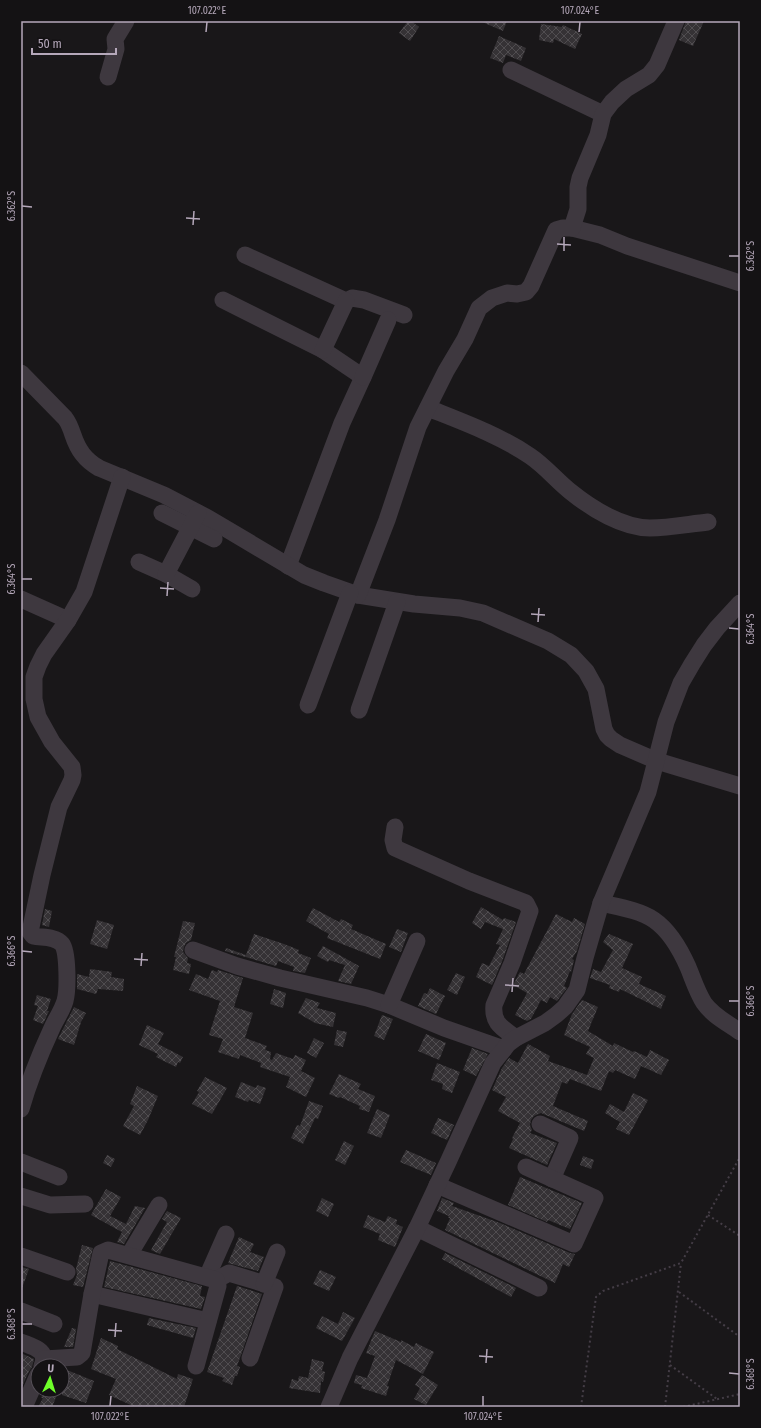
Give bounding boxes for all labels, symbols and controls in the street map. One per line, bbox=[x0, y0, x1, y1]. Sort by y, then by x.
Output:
text: 107.022°E bbox=[188, 5, 226, 17]
text: 107.024°E bbox=[561, 5, 600, 17]
scale bar bbox=[32, 30, 116, 56]
text: 50 m bbox=[38, 37, 62, 51]
text: 6.362°S bbox=[6, 191, 18, 221]
text: 6.362°S bbox=[745, 241, 757, 271]
text: 6.364°S bbox=[6, 563, 18, 595]
text: 6.364°S bbox=[745, 613, 757, 645]
text: 6.366°S bbox=[6, 935, 18, 967]
text: 6.366°S bbox=[745, 985, 757, 1017]
text: 6.368°S bbox=[6, 1308, 18, 1340]
north arrow bbox=[30, 1358, 70, 1398]
text: 6.368°S bbox=[745, 1358, 757, 1390]
text: U bbox=[47, 1362, 54, 1375]
text: 107.022°E bbox=[91, 1411, 129, 1423]
text: 107.024°E bbox=[464, 1411, 503, 1423]

